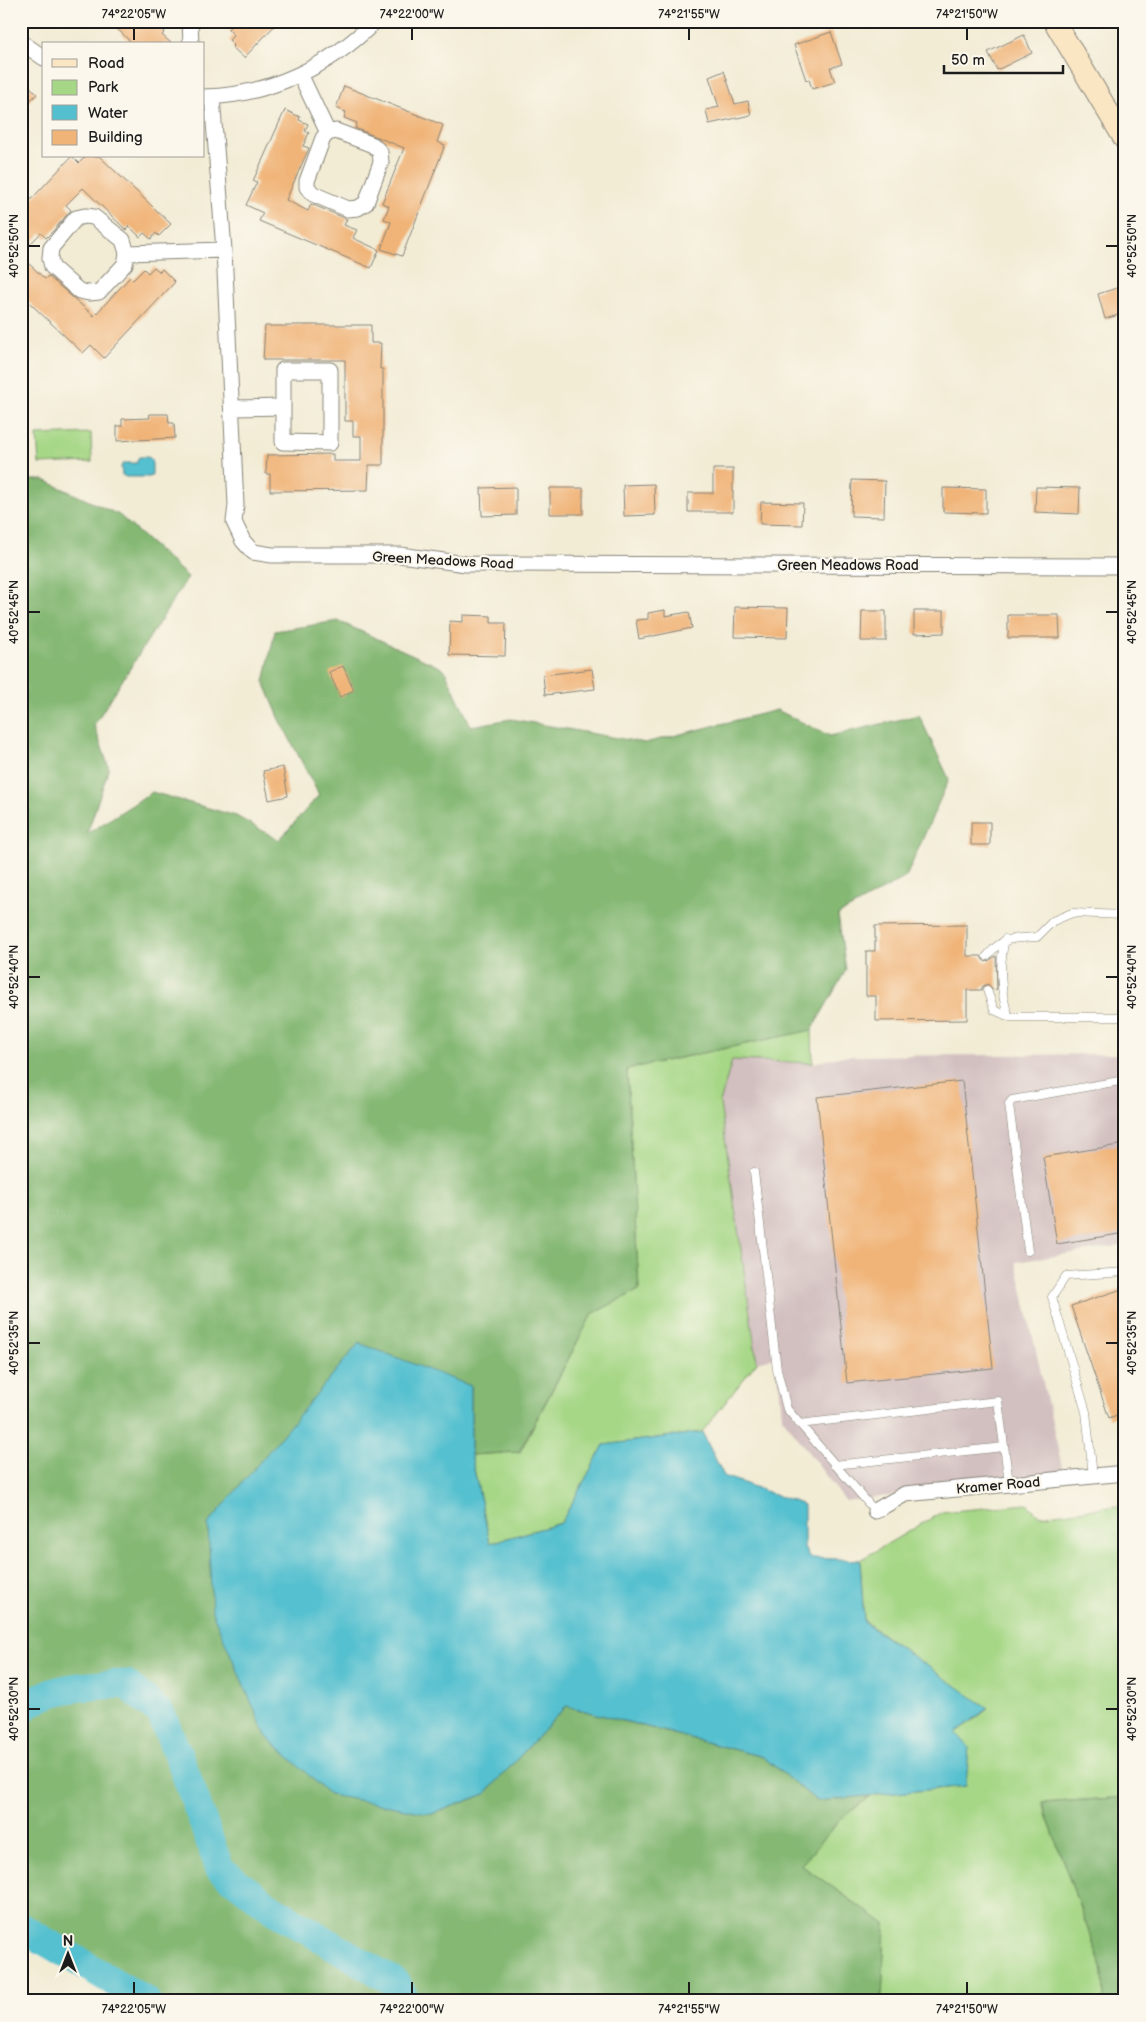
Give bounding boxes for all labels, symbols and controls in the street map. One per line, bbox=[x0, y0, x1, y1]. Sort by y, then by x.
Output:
text: 74°22'05"W bbox=[102, 7, 166, 22]
text: 74°22'00"W bbox=[380, 7, 444, 22]
text: 74°21'55"W bbox=[658, 7, 720, 22]
text: 74°21'50"W bbox=[936, 7, 998, 22]
legend bbox=[42, 42, 205, 158]
scale bar bbox=[944, 42, 1062, 74]
text: 50 m bbox=[951, 51, 985, 70]
text: Road bbox=[88, 54, 124, 73]
text: Park bbox=[88, 78, 119, 97]
text: Water bbox=[88, 104, 128, 123]
text: Building bbox=[88, 128, 143, 147]
text: 40°52'50"N bbox=[7, 214, 22, 278]
text: 40°52'50"N bbox=[1125, 214, 1140, 278]
street label: Green Meadows Road bbox=[372, 548, 514, 573]
street label: Green Meadows Road bbox=[777, 557, 919, 574]
text: 40°52'45"N bbox=[7, 580, 22, 644]
text: 40°52'45"N bbox=[1125, 580, 1140, 644]
text: 40°52'40"N bbox=[7, 945, 22, 1009]
text: 40°52'40"N bbox=[1125, 945, 1140, 1009]
text: 40°52'35"N bbox=[7, 1311, 22, 1375]
text: 40°52'35"N bbox=[1125, 1311, 1140, 1375]
street label: Kramer Road bbox=[955, 1473, 1041, 1498]
text: 40°52'30"N bbox=[7, 1677, 22, 1741]
text: 40°52'30"N bbox=[1125, 1677, 1140, 1741]
north arrow bbox=[42, 1930, 92, 1980]
text: N bbox=[63, 1933, 73, 1950]
text: 74°22'05"W bbox=[102, 2002, 166, 2017]
text: 74°22'00"W bbox=[380, 2002, 444, 2017]
text: 74°21'55"W bbox=[658, 2002, 720, 2017]
text: 74°21'50"W bbox=[936, 2002, 998, 2017]

